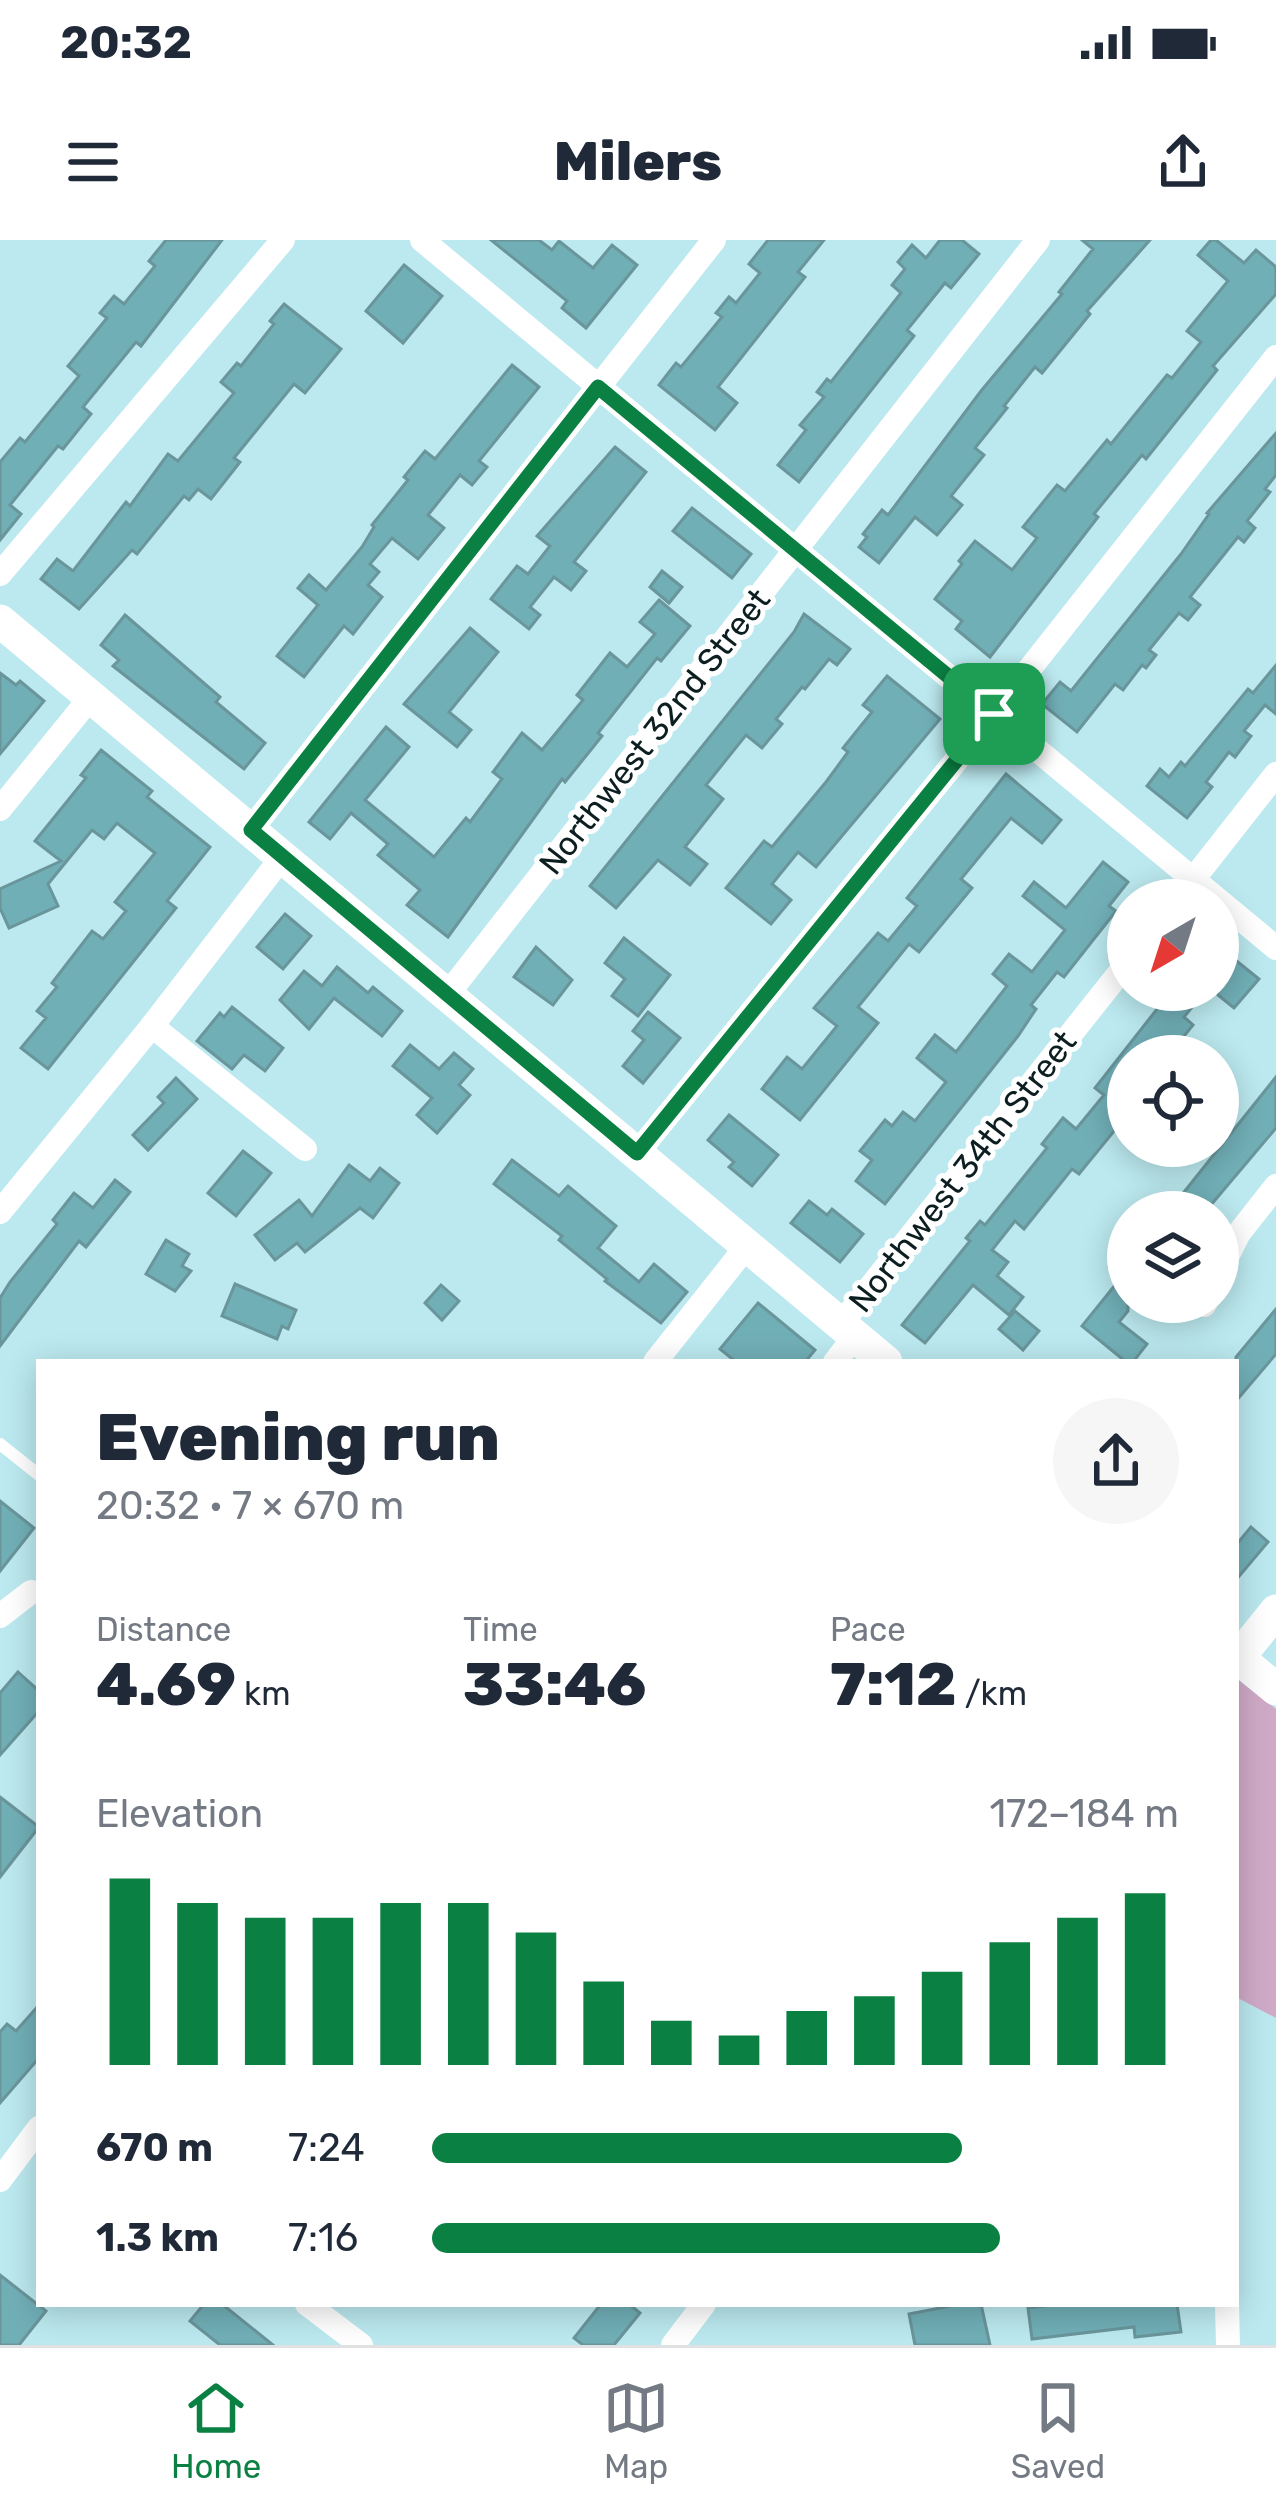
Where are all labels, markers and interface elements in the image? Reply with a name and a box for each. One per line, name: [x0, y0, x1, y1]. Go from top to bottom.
text: 20:32: [60, 16, 192, 69]
icon: menu: [60, 129, 126, 195]
icon: share: [1150, 129, 1216, 195]
text: Milers: [554, 130, 722, 194]
street label: Northwest 32nd Street: [531, 581, 778, 882]
pin: [943, 663, 1045, 765]
icon: arrive: [961, 681, 1027, 747]
north arrow: [1107, 879, 1239, 1011]
map controls: [1107, 879, 1239, 1323]
street label: Northwest 34th Street: [840, 1023, 1084, 1320]
button: locate: [1107, 1035, 1239, 1167]
button: layers: [1107, 1191, 1239, 1323]
text: Evening run: [96, 1398, 500, 1477]
button: share: [1053, 1398, 1179, 1524]
text: 20:32 · 7 × 670 m: [96, 1483, 404, 1529]
text: Distance: [96, 1610, 231, 1649]
text: Time: [463, 1610, 538, 1649]
text: Pace: [830, 1610, 906, 1649]
text: 4.69: [96, 1649, 236, 1720]
text: 33:46: [463, 1649, 646, 1720]
text: 7:12: [830, 1649, 957, 1720]
text: km: [236, 1674, 290, 1713]
text: /km: [957, 1674, 1027, 1713]
text: Elevation: [96, 1791, 263, 1837]
text: 172–184 m: [989, 1791, 1179, 1837]
text: 670 m: [96, 2125, 213, 2171]
text: 7:24: [288, 2125, 365, 2171]
text: 1.3 km: [96, 2215, 219, 2261]
text: 7:16: [288, 2215, 358, 2261]
tab: Home: [171, 2375, 261, 2486]
tab: Map: [603, 2375, 669, 2486]
tab: Saved: [1011, 2375, 1105, 2486]

